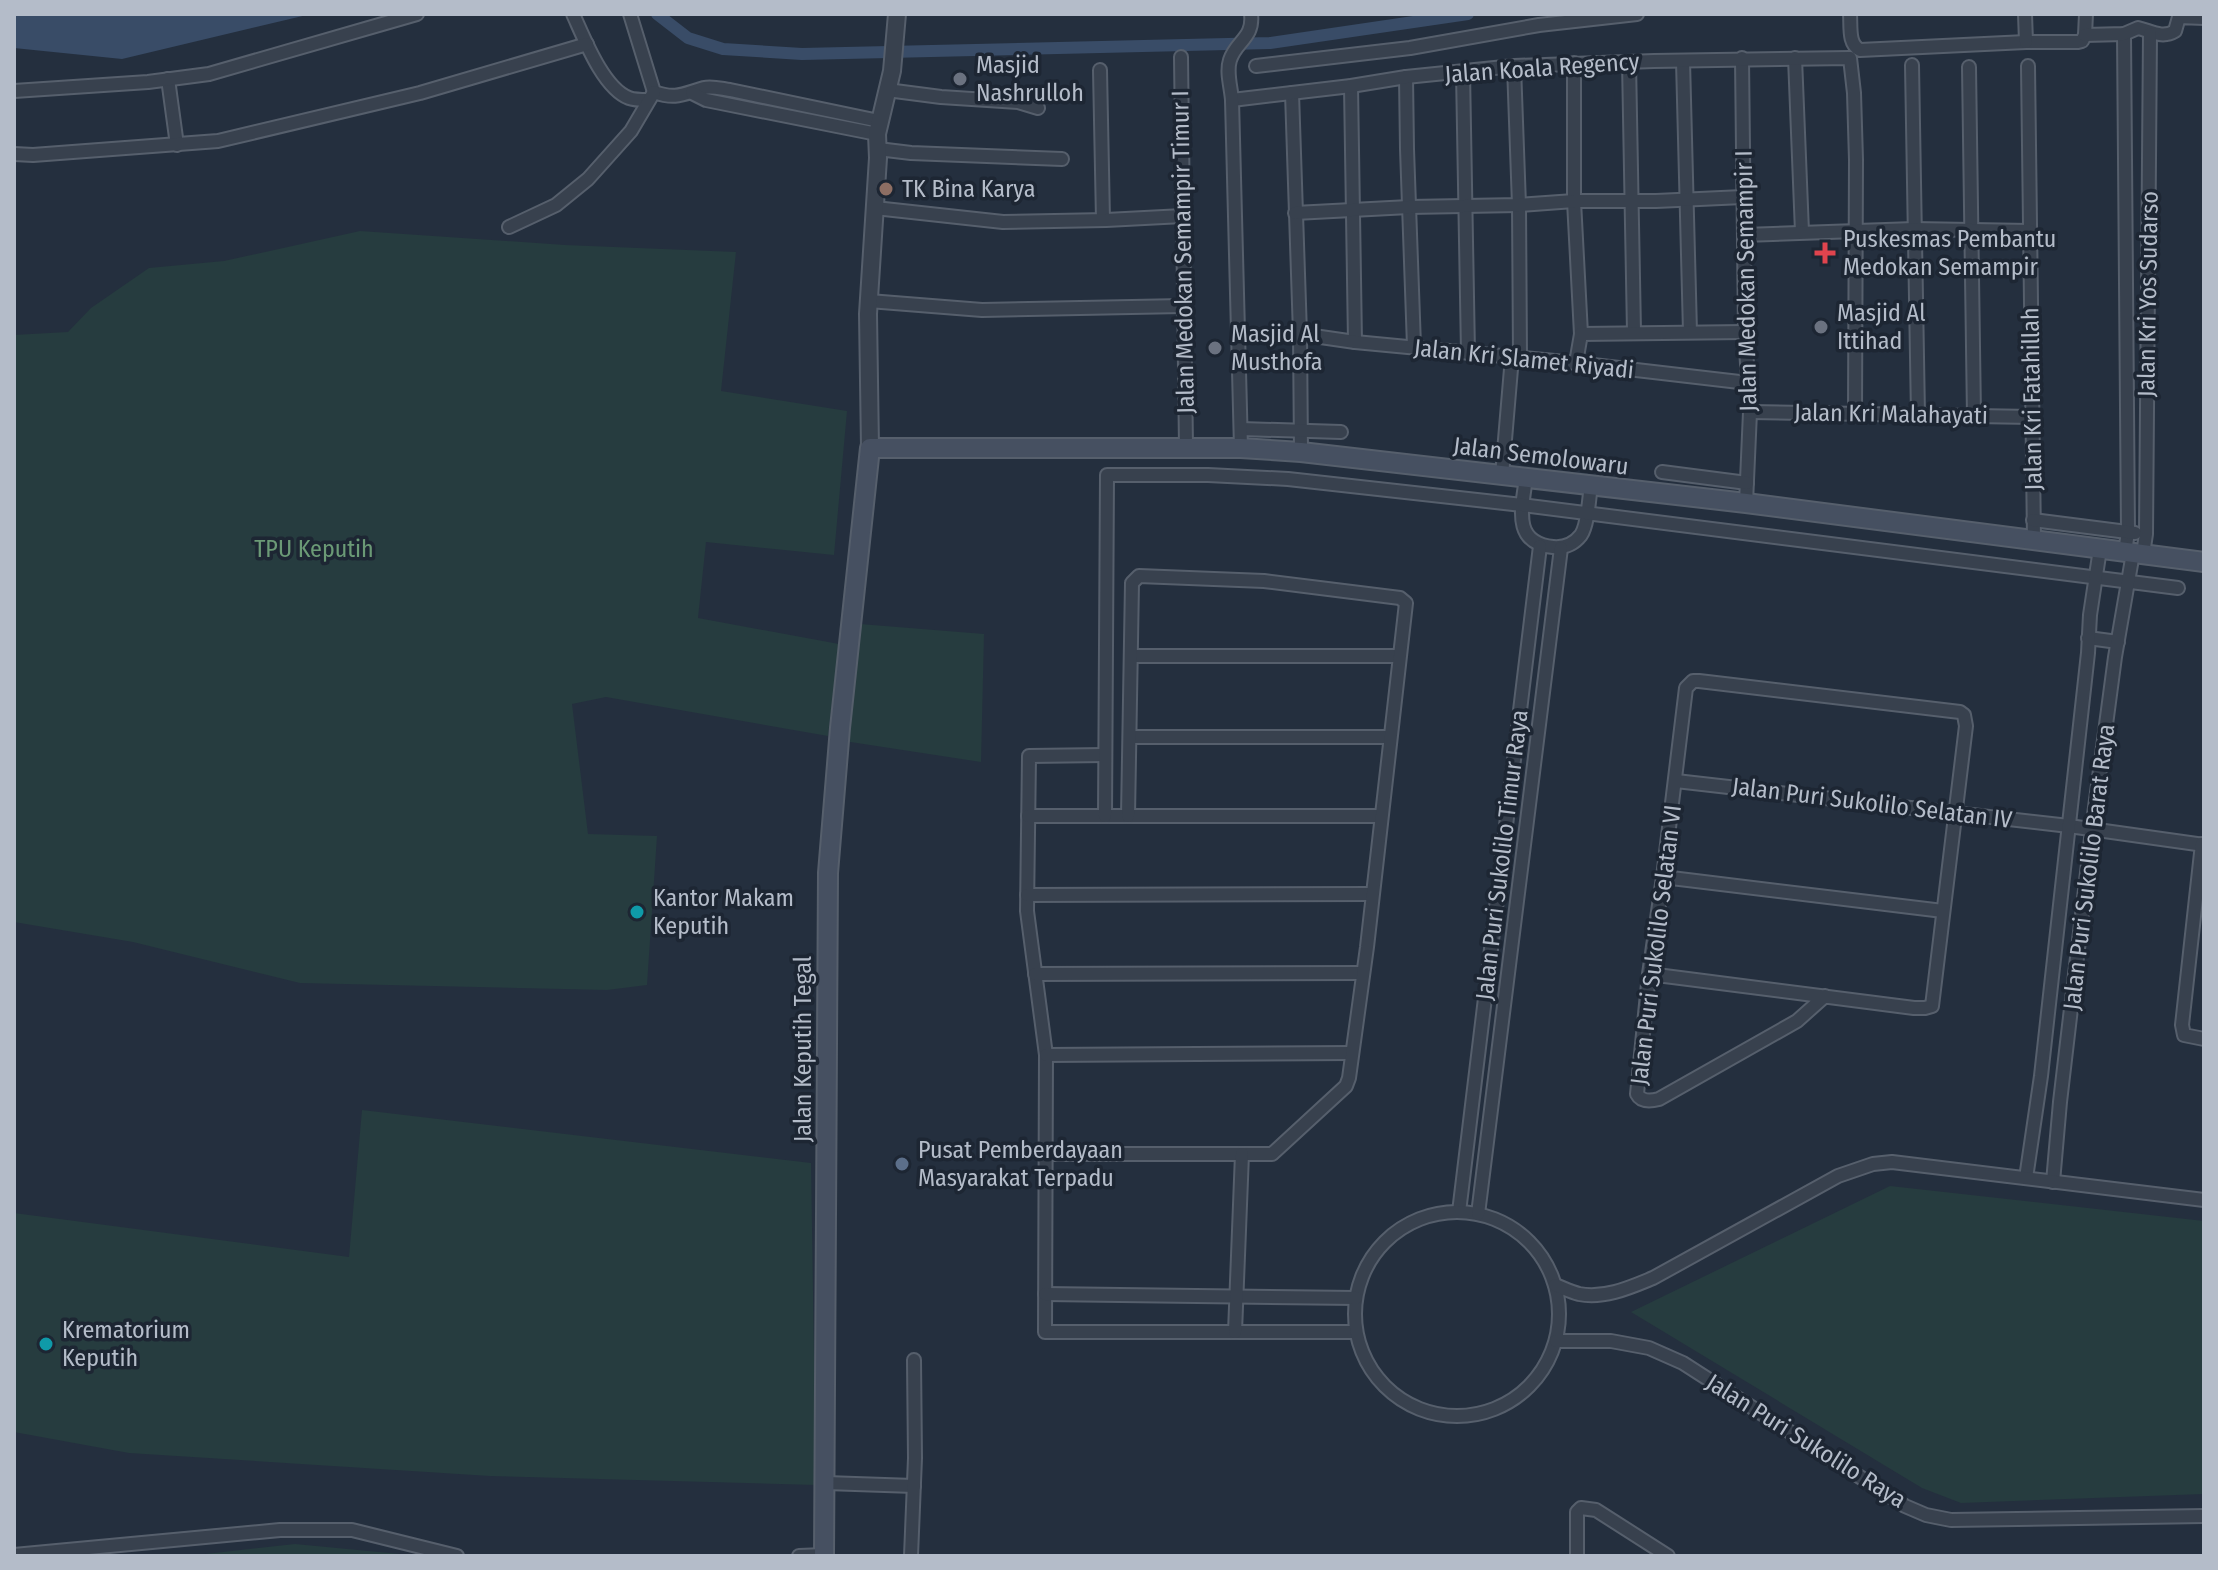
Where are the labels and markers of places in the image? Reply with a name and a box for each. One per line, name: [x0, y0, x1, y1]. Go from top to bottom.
place label: Masjid Nashrulloh: [976, 51, 1084, 107]
marker: Masjid Nashrulloh: [951, 70, 969, 88]
place label: TK Bina Karya: [902, 175, 1035, 203]
marker: TK Bina Karya: [877, 180, 895, 198]
place label: Puskesmas Pembantu Medokan Semampir: [1843, 225, 2056, 281]
marker: Puskesmas Pembantu Medokan Semampir: [1814, 242, 1836, 264]
place label: Masjid Al Ittihad: [1837, 299, 1925, 355]
marker: Masjid Al Ittihad: [1812, 318, 1830, 336]
place label: Masjid Al Musthofa: [1231, 320, 1323, 376]
marker: Masjid Al Musthofa: [1206, 339, 1224, 357]
place label: Kantor Makam Keputih: [653, 884, 794, 940]
marker: Kantor Makam Keputih: [628, 903, 646, 921]
place label: Pusat Pemberdayaan Masyarakat Terpadu: [918, 1136, 1123, 1192]
marker: Pusat Pemberdayaan Masyarakat Terpadu: [893, 1155, 911, 1173]
place label: Krematorium Keputih: [62, 1316, 190, 1372]
marker: Krematorium Keputih: [37, 1335, 55, 1353]

